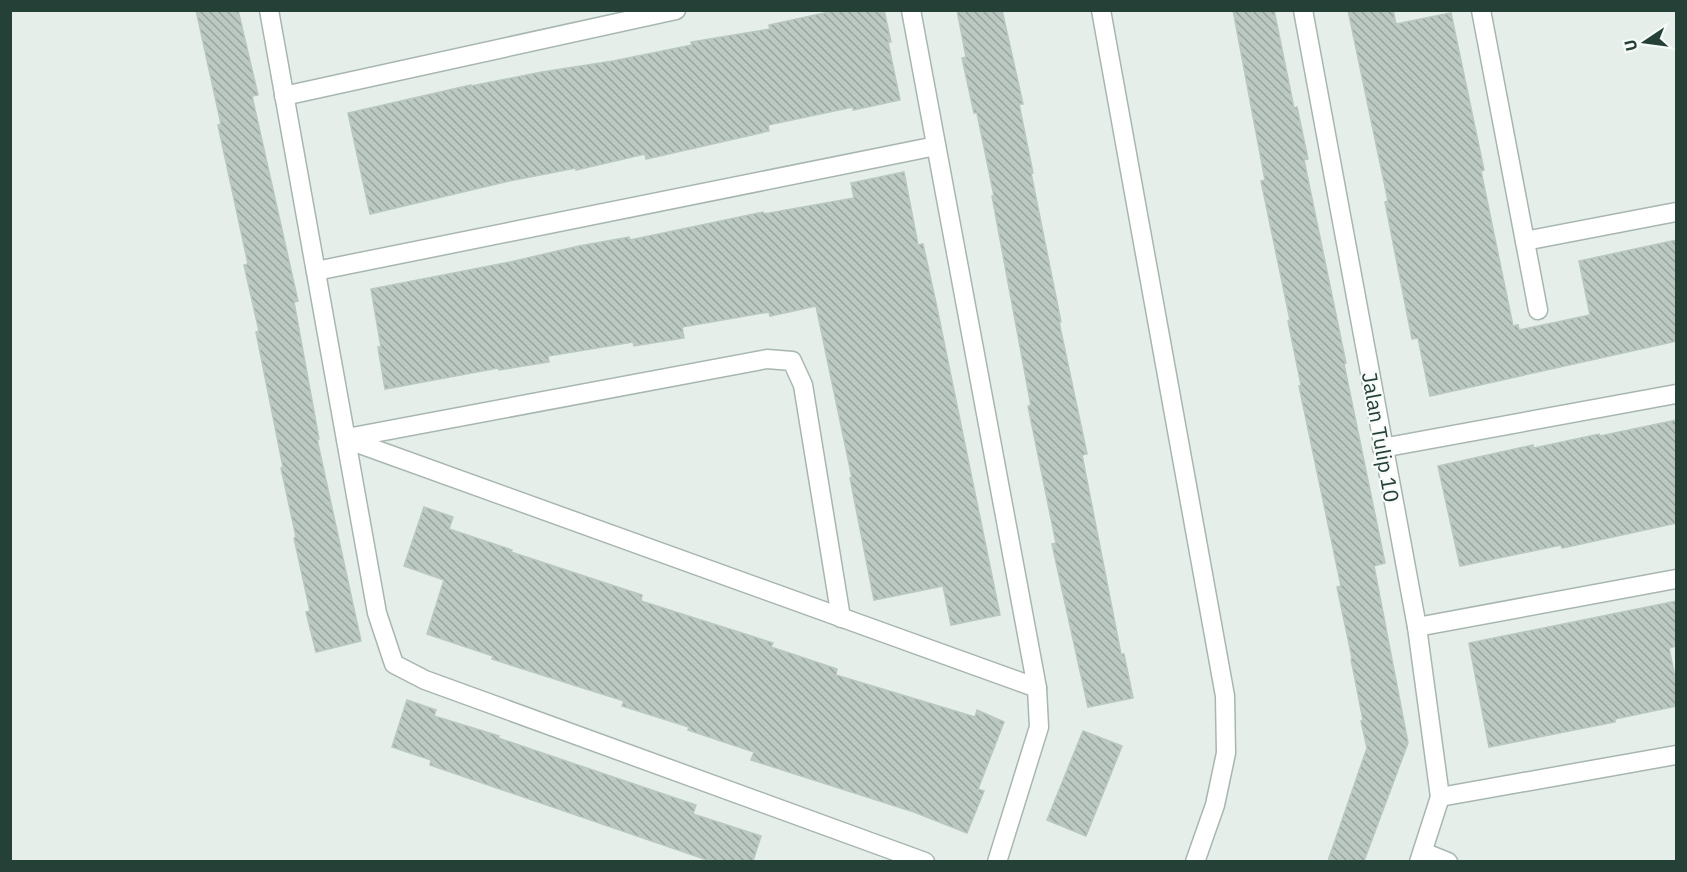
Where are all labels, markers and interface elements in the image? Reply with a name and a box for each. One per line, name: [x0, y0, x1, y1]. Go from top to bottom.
north arrow: [1615, 12, 1675, 72]
text: U: [1619, 38, 1641, 53]
street label: Jalan Tulip 10: [1356, 370, 1406, 504]

